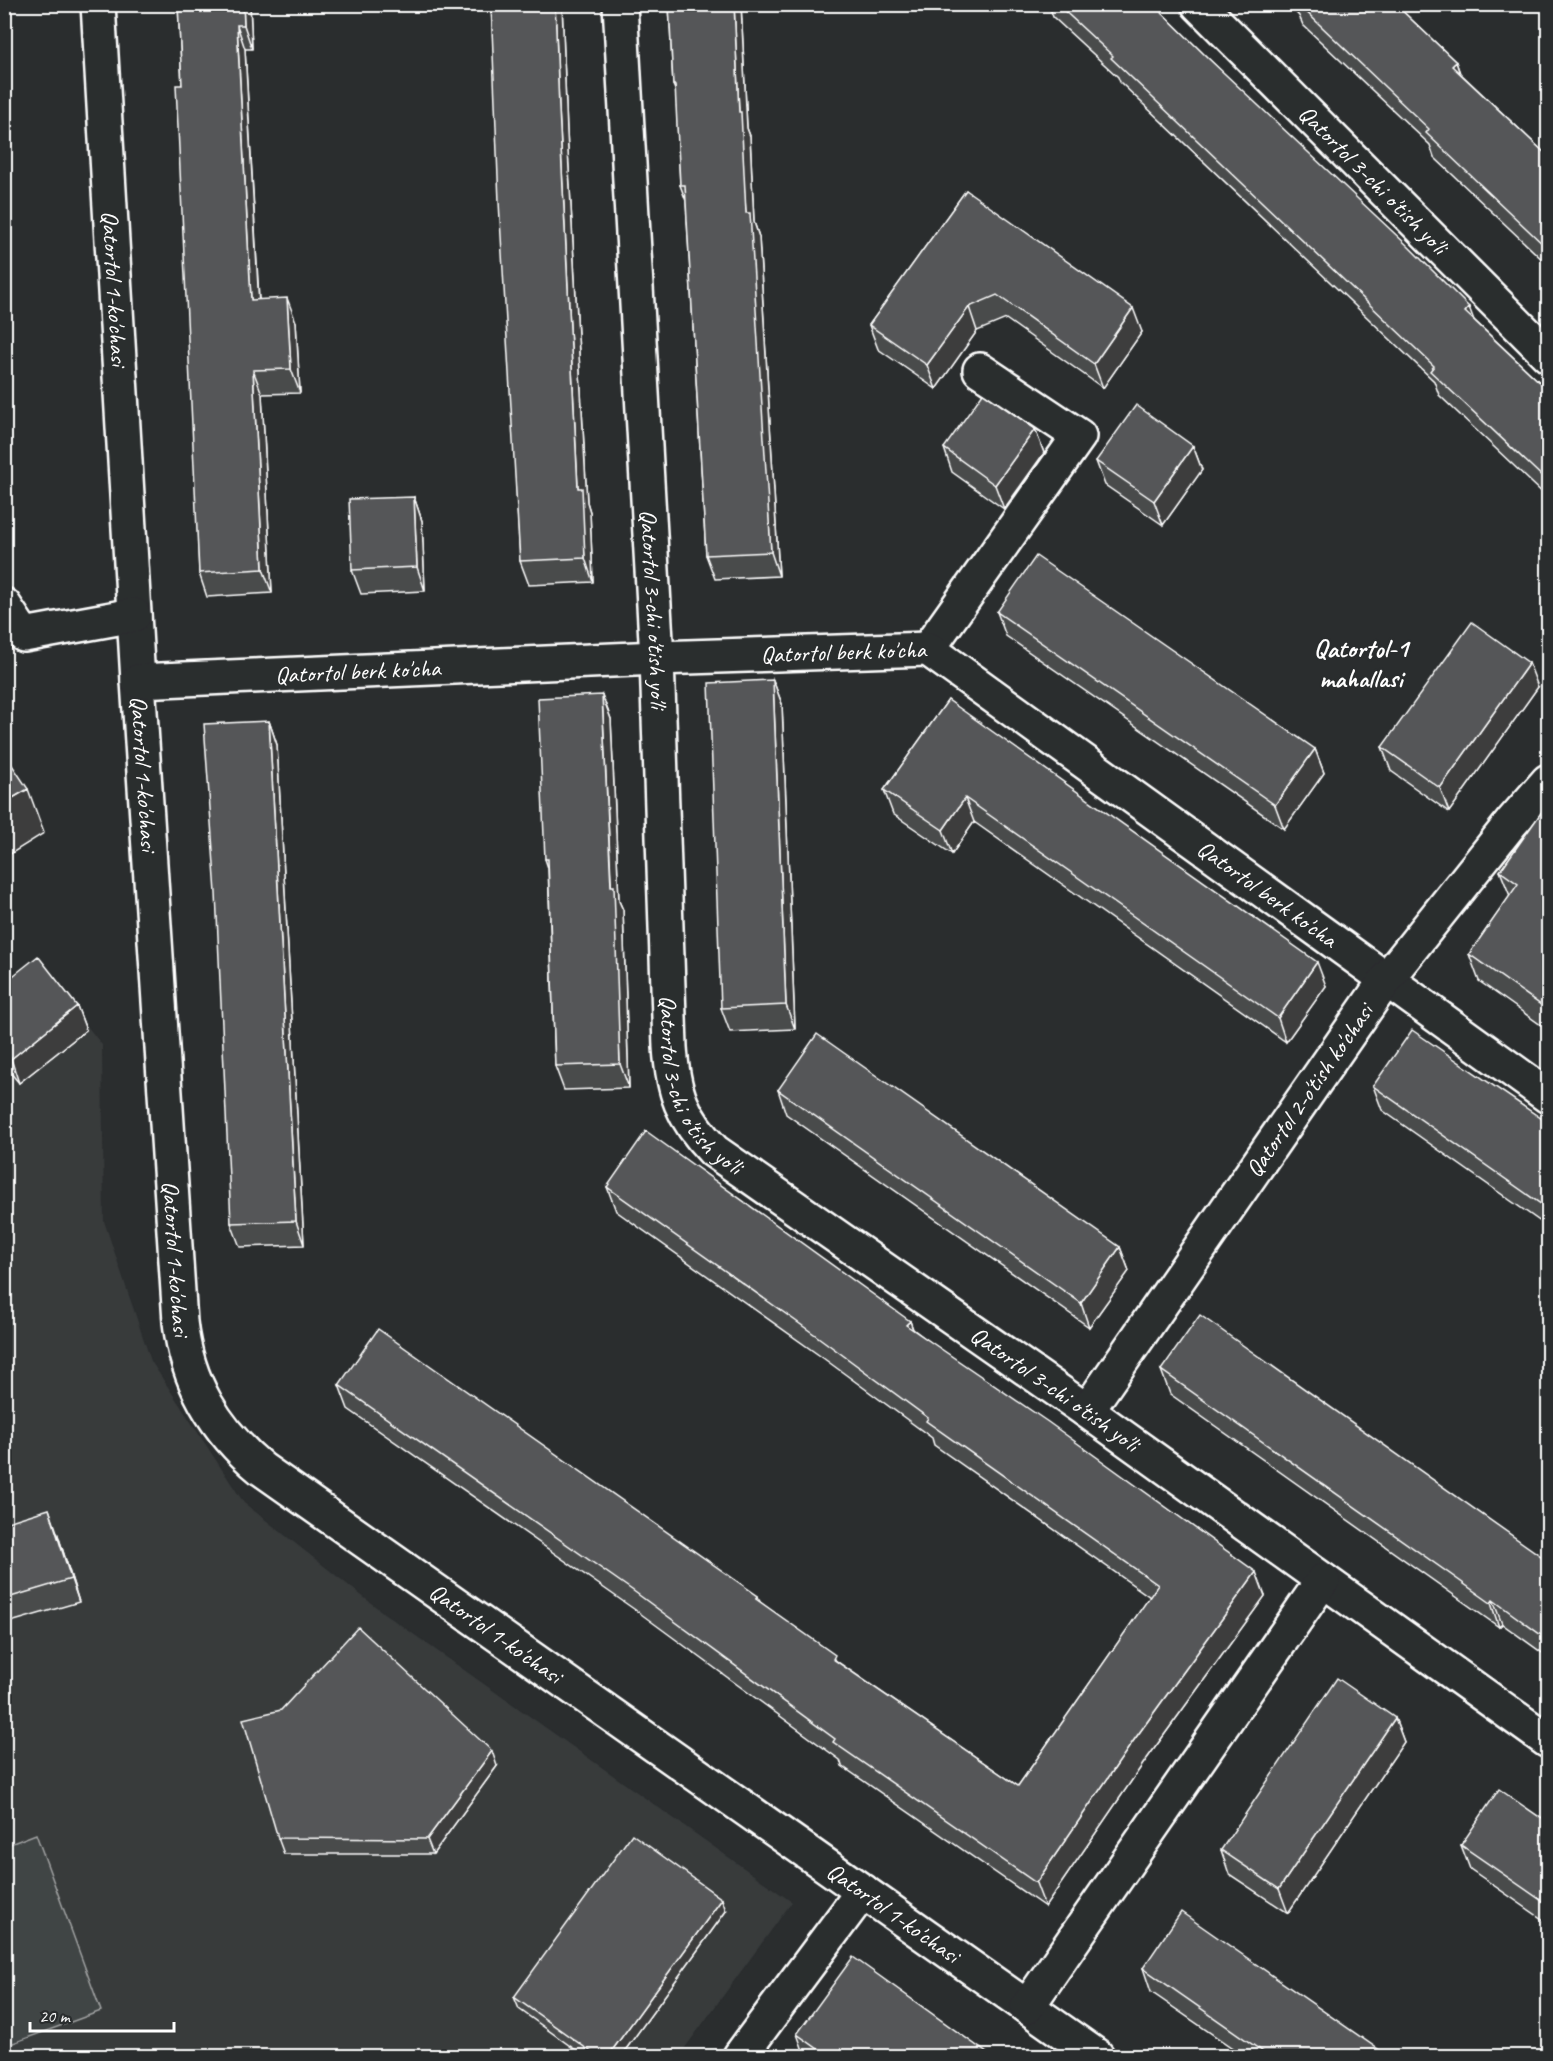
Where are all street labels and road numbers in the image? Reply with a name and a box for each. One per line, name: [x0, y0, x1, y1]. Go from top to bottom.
street label: Qatortol 3-chi o'tish yo'li: [1292, 99, 1456, 262]
street label: Qatortol 1-ko'chasi: [95, 210, 135, 370]
street label: Qatortol 3-chi o'tish yo'li: [634, 509, 674, 712]
street label: Qatortol berk ko'cha: [760, 634, 928, 670]
street label: Qatortol berk ko'cha: [274, 653, 443, 690]
street label: Qatortol 1-ko'chasi: [124, 695, 164, 855]
street label: Qatortol berk ko'cha: [1191, 833, 1344, 955]
street label: Qatortol 3-chi o'tish yo'li: [653, 995, 750, 1183]
street label: Qatortol 2-o'tish ko'chasi: [1239, 996, 1381, 1183]
street label: Qatortol 1-ko'chasi: [156, 1180, 197, 1341]
street label: Qatortol 3-chi o'tish yo'li: [965, 1320, 1147, 1460]
street label: Qatortol 1-ko'chasi: [423, 1576, 570, 1692]
street label: Qatortol 1-ko'chasi: [821, 1856, 968, 1971]

